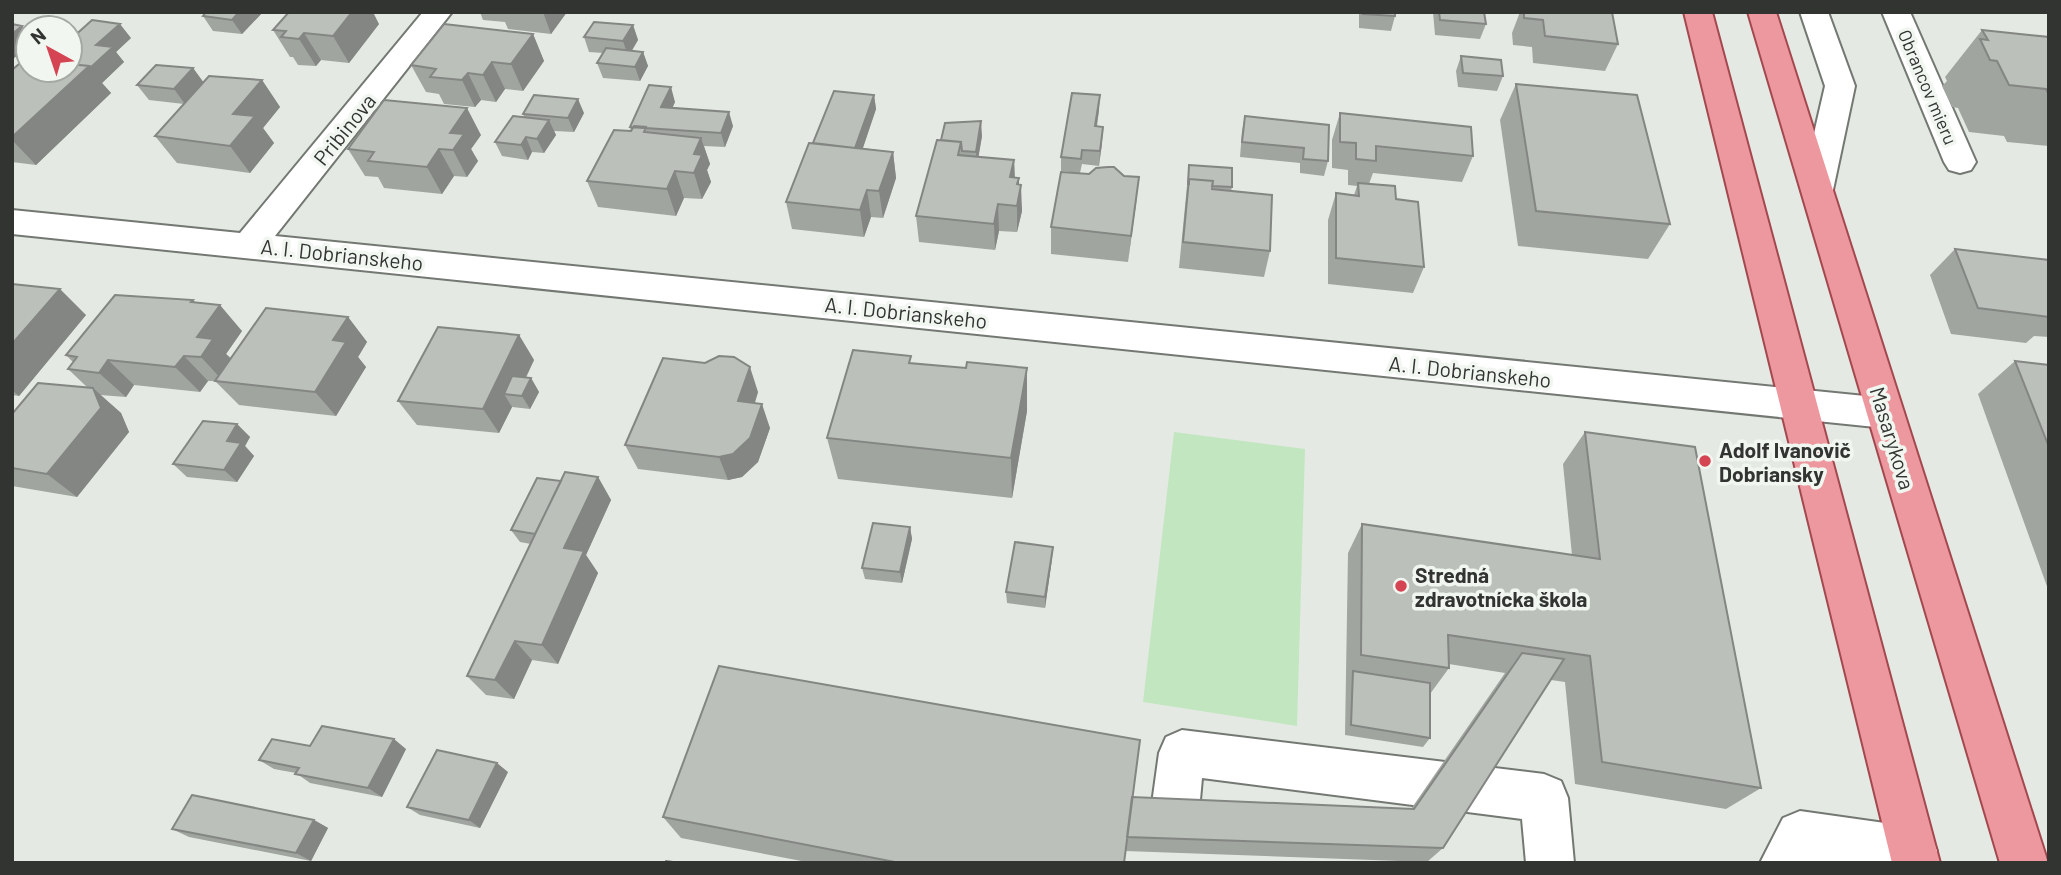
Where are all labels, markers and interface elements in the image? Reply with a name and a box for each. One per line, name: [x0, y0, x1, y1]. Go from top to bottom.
north arrow: [14, 14, 84, 84]
text: N: [26, 23, 50, 48]
street label: Obrancov mieru: [1894, 26, 1962, 148]
street label: Pribinova: [308, 88, 380, 170]
street label: A. I. Dobrianskeho: [260, 233, 424, 275]
street label: A. I. Dobrianskeho: [824, 291, 988, 333]
street label: A. I. Dobrianskeho: [1388, 350, 1552, 392]
street label: Masarykova: [1866, 384, 1920, 492]
place label: Adolf Ivanovič Dobriansky: [1719, 437, 1851, 486]
marker: Adolf Ivanovič Dobriansky: [1697, 453, 1713, 469]
place label: Stredná zdravotnícka škola: [1415, 562, 1587, 611]
marker: Stredná zdravotnícka škola: [1393, 578, 1409, 594]

